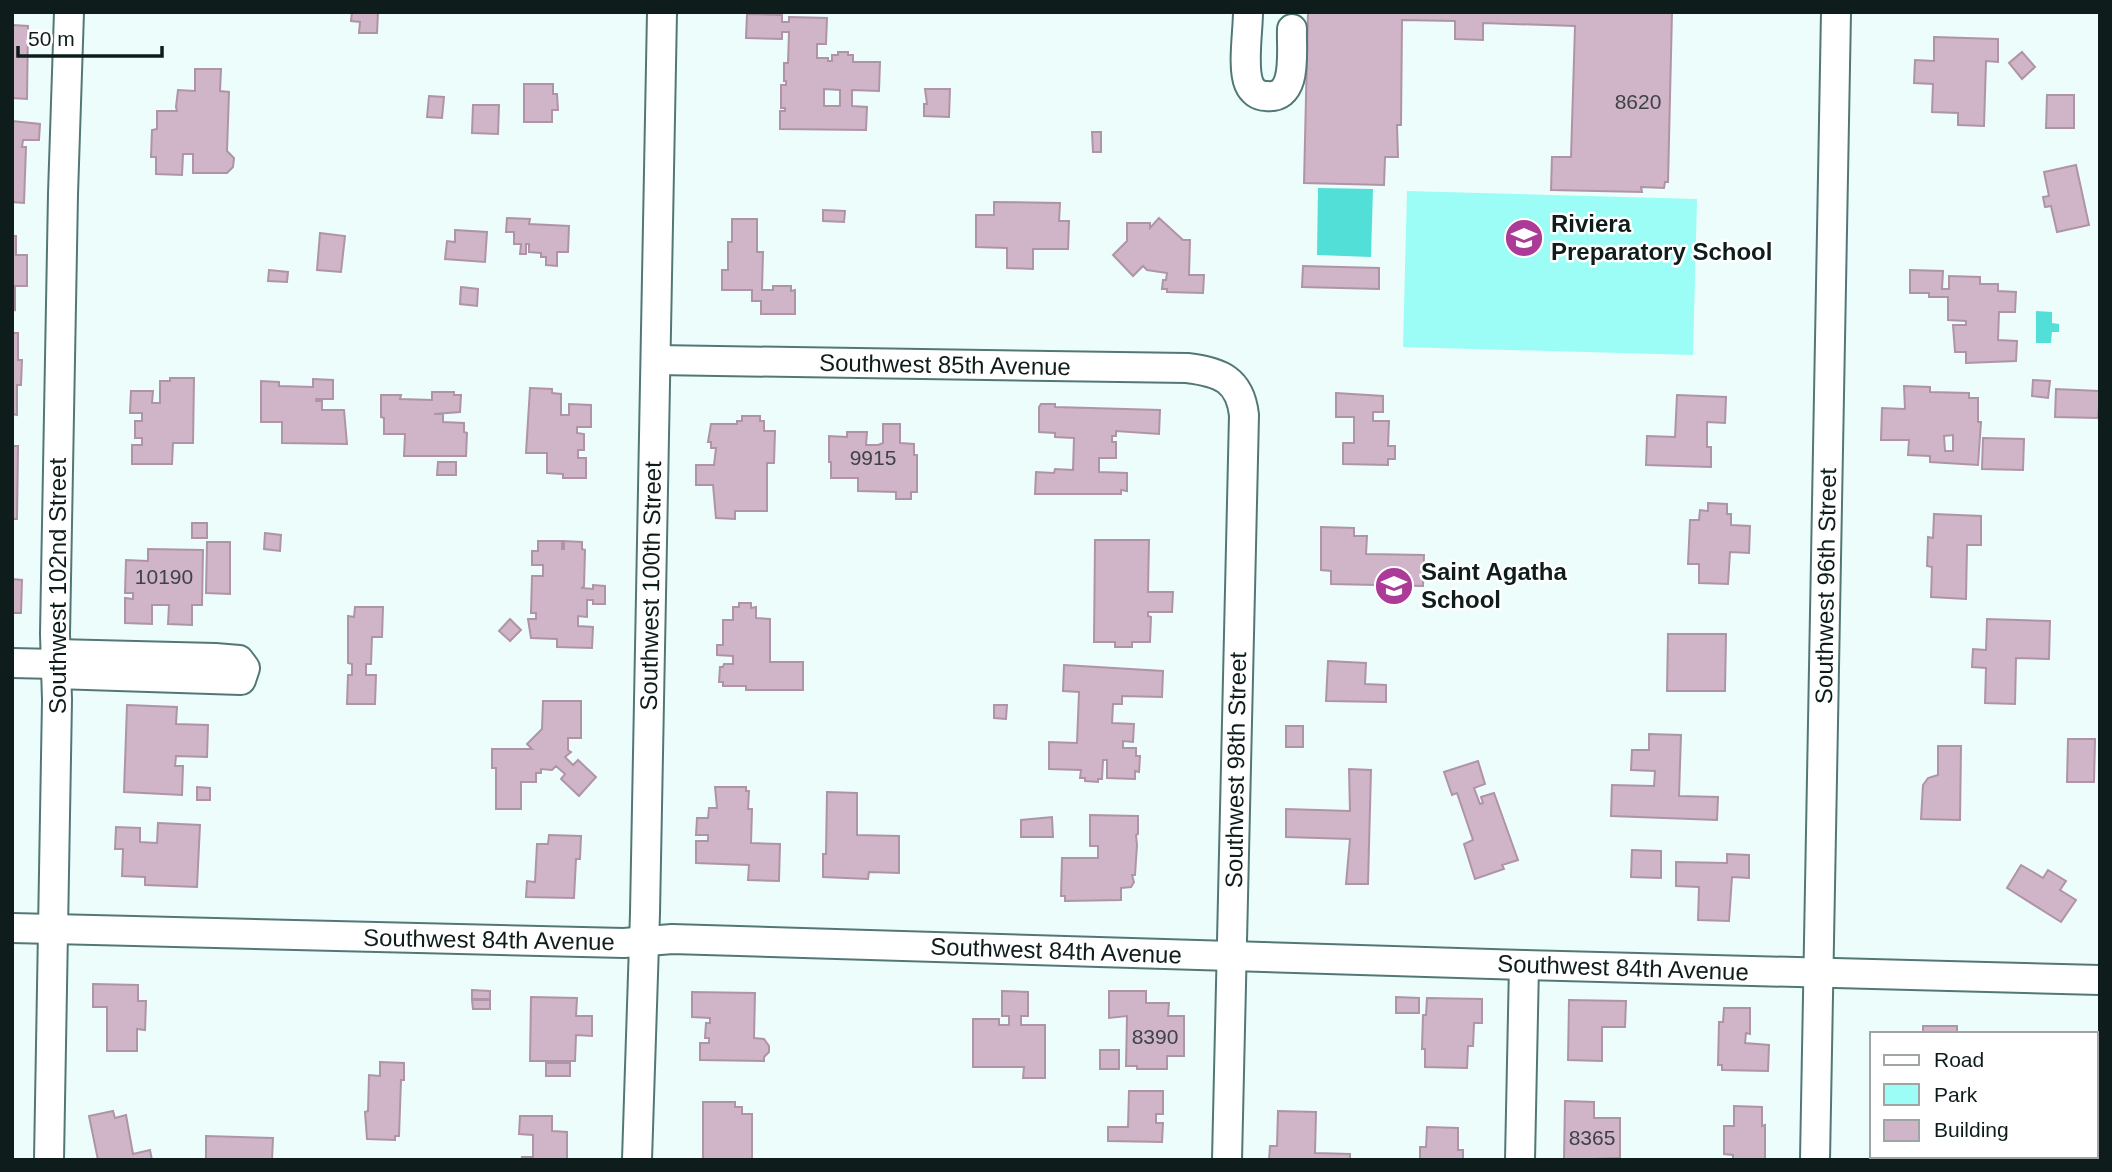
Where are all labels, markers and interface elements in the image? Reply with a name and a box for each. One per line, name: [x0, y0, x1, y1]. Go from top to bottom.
scale bar: [18, 14, 161, 58]
text: 50 m: [28, 27, 75, 50]
house number: 8620: [1615, 90, 1661, 113]
place label: Riviera Preparatory School: [1551, 210, 1772, 265]
school or university icon: Riviera Preparatory School: [1503, 217, 1545, 259]
street label: Southwest 85th Avenue: [819, 349, 1071, 380]
house number: 9915: [850, 446, 896, 469]
street label: Southwest 102nd Street: [44, 458, 71, 714]
street label: Southwest 100th Street: [635, 461, 666, 711]
street label: Southwest 96th Street: [1810, 467, 1841, 704]
place label: Saint Agatha School: [1421, 558, 1567, 613]
house number: 10190: [135, 565, 193, 588]
school or university icon: Saint Agatha School: [1373, 565, 1415, 607]
street label: Southwest 98th Street: [1220, 651, 1251, 888]
street label: Southwest 84th Avenue: [363, 924, 615, 955]
street label: Southwest 84th Avenue: [930, 933, 1182, 968]
street label: Southwest 84th Avenue: [1497, 950, 1749, 985]
house number: 8390: [1132, 1025, 1178, 1048]
legend: [1870, 1032, 2098, 1158]
text: Road: [1934, 1048, 1984, 1071]
text: Park: [1934, 1083, 1978, 1106]
text: Building: [1934, 1118, 2009, 1141]
house number: 8365: [1569, 1126, 1615, 1149]

